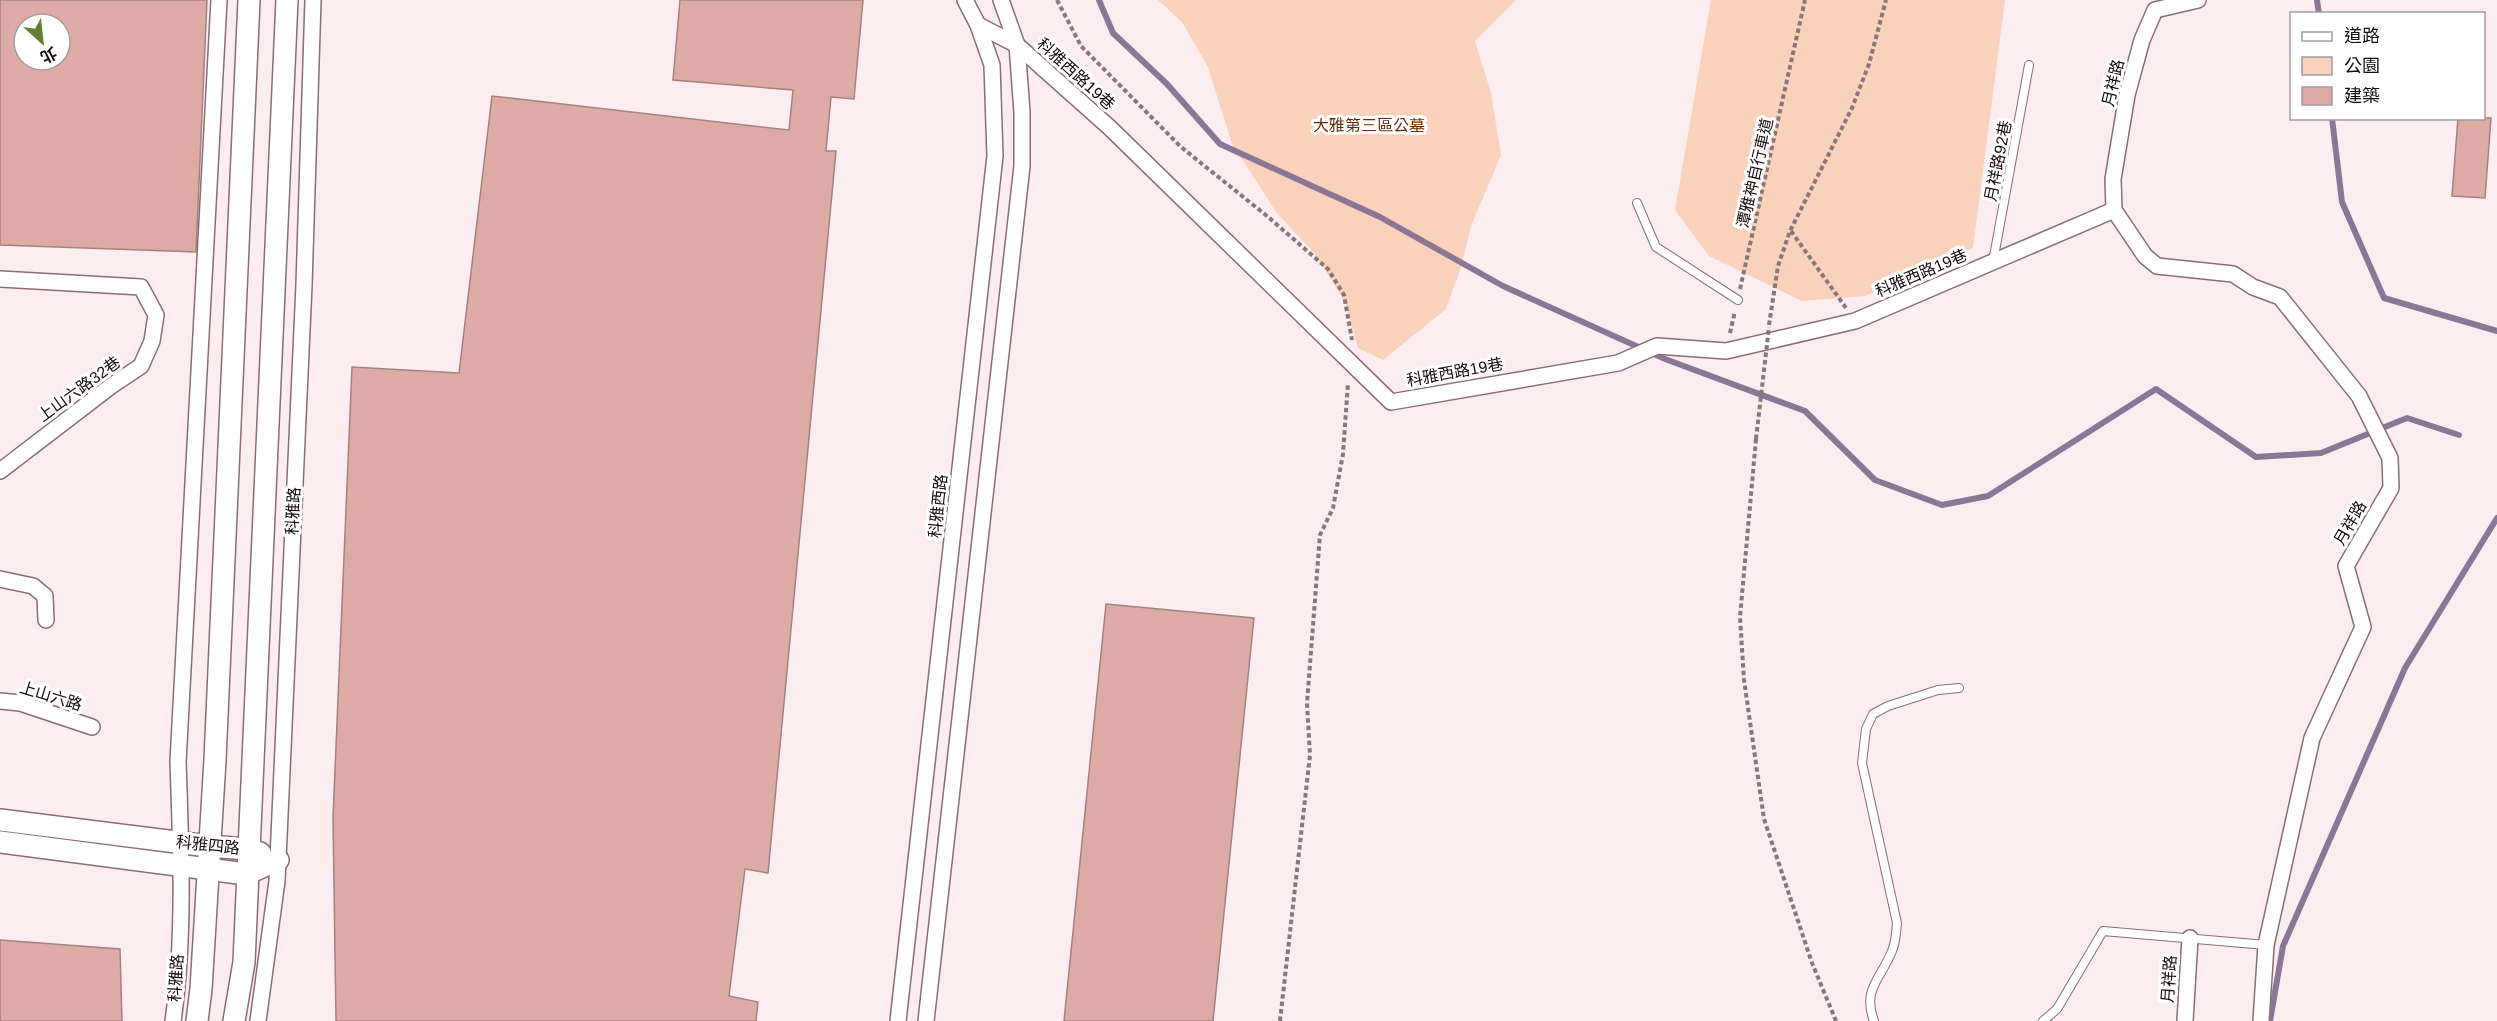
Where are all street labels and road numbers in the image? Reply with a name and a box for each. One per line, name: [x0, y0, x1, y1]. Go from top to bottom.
street label: 科雅西路19巷: [1034, 35, 1118, 113]
street label: 月祥路: [2099, 58, 2127, 108]
street label: 潭雅神自行車道: [1734, 117, 1776, 229]
street label: 月祥路92巷: [1982, 119, 2014, 203]
street label: 科雅西路19巷: [1873, 246, 1969, 300]
street label: 上山六路32巷: [34, 353, 124, 425]
street label: 科雅西路19巷: [1405, 355, 1505, 389]
street label: 科雅西路: [926, 473, 950, 539]
street label: 科雅路: [283, 487, 303, 535]
street label: 月祥路: [2331, 498, 2369, 548]
street label: 上山六路: [18, 679, 84, 713]
street label: 科雅四路: [175, 833, 241, 857]
street label: 科雅路: [166, 953, 186, 1003]
street label: 月祥路: [2159, 954, 2179, 1004]

